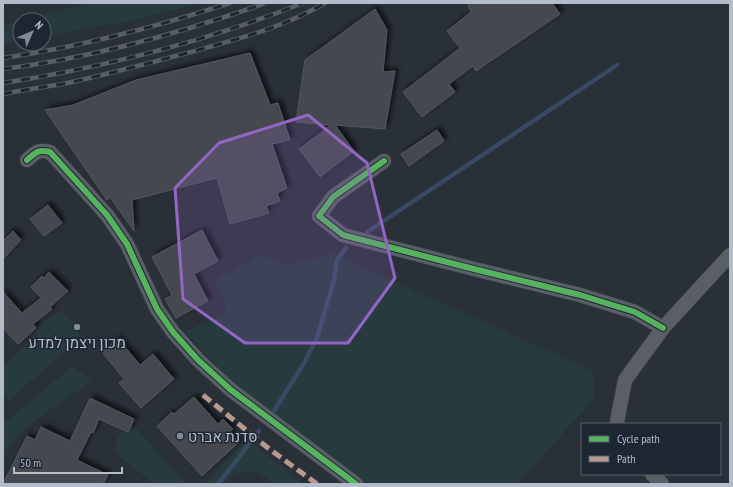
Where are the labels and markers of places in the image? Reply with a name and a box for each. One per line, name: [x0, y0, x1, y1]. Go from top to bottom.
marker: מכון ויצמן למדע: [72, 322, 82, 332]
place label: מכון ויצמן למדע: [28, 333, 126, 352]
place label: סדנת אברט: [188, 427, 258, 446]
marker: סדנת אברט: [175, 431, 185, 441]

